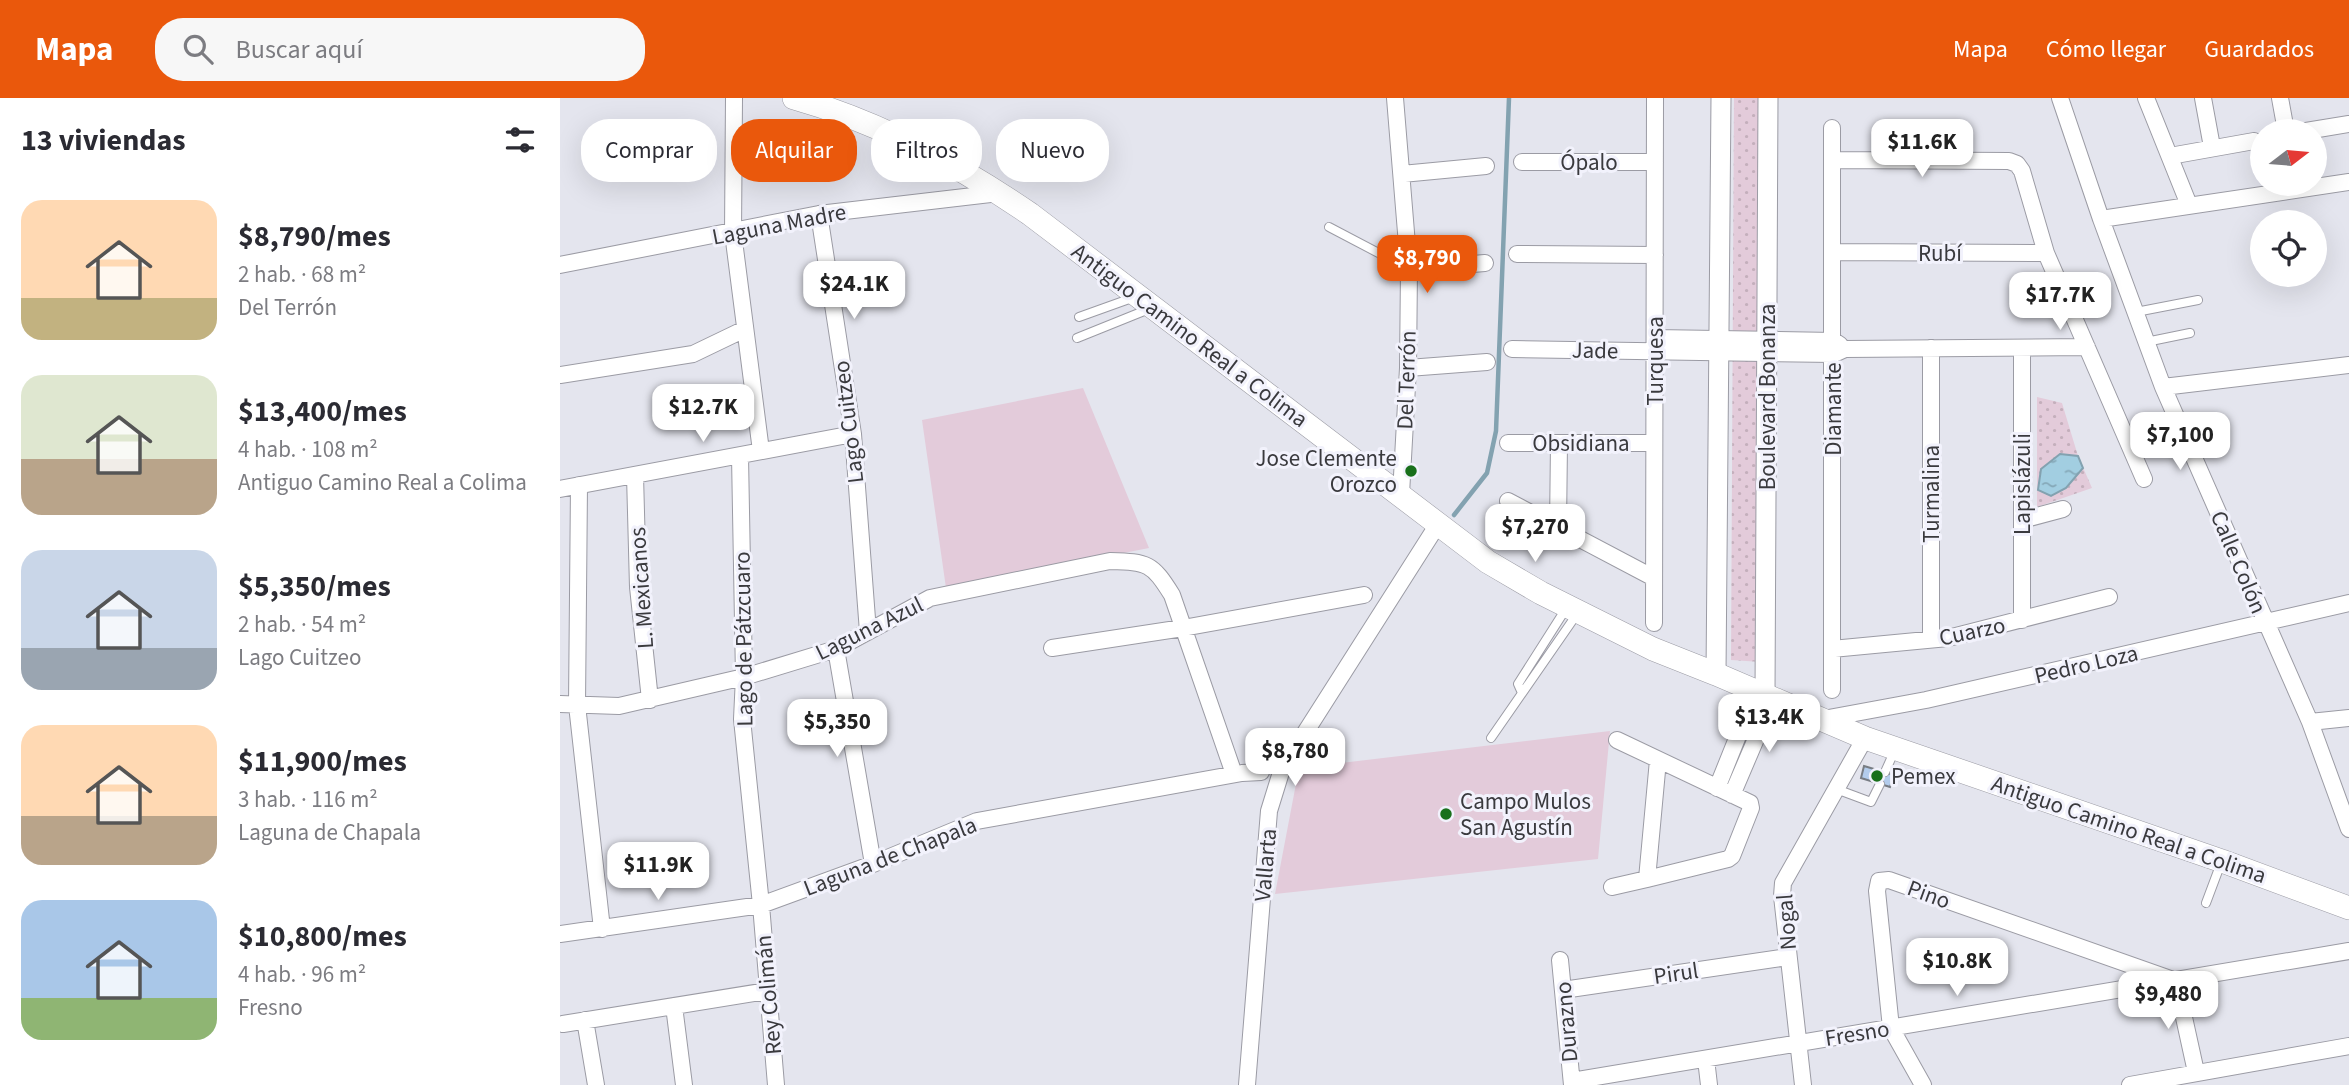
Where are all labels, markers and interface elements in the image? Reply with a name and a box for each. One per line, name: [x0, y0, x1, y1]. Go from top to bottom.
search box: [155, 18, 645, 81]
text: Mapa: [35, 26, 113, 73]
icon: search: [179, 30, 217, 68]
text: Buscar aquí: [235, 31, 363, 68]
text: Mapa: [1953, 32, 2008, 67]
text: Cómo llegar: [2046, 32, 2166, 67]
text: Guardados: [2204, 32, 2314, 67]
text: 13 viviendas: [21, 119, 186, 162]
chip: Comprar: [581, 119, 717, 182]
chip: Alquilar: [731, 119, 857, 182]
chip: Filtros: [871, 119, 982, 182]
chip: Nuevo: [996, 119, 1109, 182]
north arrow: [2250, 119, 2328, 196]
map controls: [2250, 119, 2327, 287]
pin: $11.6K: [1865, 120, 1979, 179]
icon: filters: [501, 121, 539, 159]
text: $11.6K: [1887, 125, 1957, 158]
street label: Ópalo: [1560, 146, 1618, 179]
street label: Laguna Madre: [709, 195, 849, 254]
button: locate: [2250, 210, 2327, 287]
text: $8,790/mes: [238, 215, 391, 258]
icon: home: [77, 228, 161, 312]
street label: Antiguo Camino Real a Colima: [1064, 235, 1315, 435]
pin: $8,790: [1370, 236, 1484, 295]
street label: Rubí: [1918, 237, 1963, 270]
text: $8,790: [1393, 241, 1461, 274]
text: 2 hab. · 68 m²: [238, 258, 366, 291]
pin: $24.1K: [797, 262, 911, 321]
text: $24.1K: [819, 267, 889, 300]
pin: $17.7K: [2003, 272, 2117, 332]
text: $17.7K: [2025, 278, 2095, 311]
text: Del Terrón: [238, 291, 337, 324]
street label: Boulevard Bonanza: [1751, 304, 1784, 490]
street label: Turquesa: [1639, 316, 1672, 406]
street label: Del Terrón: [1388, 330, 1425, 430]
street label: Jade: [1571, 334, 1619, 367]
street label: Lago Cuitzeo: [825, 359, 872, 485]
street label: Diamante: [1817, 362, 1850, 456]
pin: $12.7K: [646, 384, 760, 444]
text: $13,400/mes: [238, 390, 407, 433]
text: $12.7K: [668, 390, 738, 423]
icon: home: [77, 403, 161, 487]
pin: $7,100: [2123, 412, 2237, 472]
text: $7,100: [2146, 418, 2214, 451]
street label: Obsidiana: [1532, 427, 1630, 460]
text: 4 hab. · 108 m²: [238, 433, 378, 466]
street label: Lapislázuli: [2006, 433, 2039, 535]
place label: Jose Clemente Orozco: [1256, 442, 1397, 501]
street label: Turmalina: [1915, 445, 1948, 543]
marker: Jose Clemente Orozco: [1403, 463, 1419, 479]
text: Antiguo Camino Real a Colima: [238, 466, 527, 499]
pin: $7,270: [1478, 504, 1592, 564]
street label: Calle Colón: [2202, 506, 2275, 619]
text: $7,270: [1501, 510, 1569, 543]
street label: L. Mexicanos: [621, 526, 662, 650]
street label: Lago de Pátzcuaro: [725, 551, 762, 727]
text: $5,350/mes: [238, 565, 391, 608]
icon: home: [77, 578, 161, 662]
street label: Laguna Azul: [810, 588, 929, 669]
text: 2 hab. · 54 m²: [238, 608, 366, 641]
street label: Cuarzo: [1936, 608, 2008, 655]
street label: Pedro Loza: [2031, 637, 2141, 692]
text: Lago Cuitzeo: [238, 641, 361, 674]
pin: $13.4K: [1712, 694, 1826, 754]
pin: $5,350: [780, 700, 894, 759]
text: $13.4K: [1734, 700, 1804, 733]
text: $5,350: [803, 705, 871, 738]
pin: $8,780: [1238, 728, 1352, 788]
text: $8,780: [1261, 734, 1329, 767]
text: $11,900/mes: [238, 740, 407, 783]
icon: home: [77, 753, 161, 837]
place label: Pemex: [1891, 760, 1955, 793]
street label: Antiguo Camino Real a Colima: [1987, 767, 2271, 892]
marker: Pemex: [1869, 768, 1885, 784]
text: 3 hab. · 116 m²: [238, 783, 378, 816]
place label: Campo Mulos San Agustín: [1460, 785, 1591, 844]
marker: Campo Mulos San Agustín: [1438, 806, 1454, 822]
street label: Laguna de Chapala: [799, 808, 982, 905]
text: Laguna de Chapala: [238, 816, 421, 849]
street label: Vallarta: [1246, 827, 1285, 903]
pin: $11.9K: [601, 842, 715, 902]
text: $11.9K: [623, 848, 693, 881]
street label: Pino: [1903, 871, 1955, 917]
street label: Nogal: [1768, 893, 1805, 951]
text: $10,800/mes: [238, 915, 407, 958]
icon: home: [77, 928, 161, 1012]
street label: Rey Colimán: [747, 934, 790, 1056]
pin: $10.8K: [1900, 939, 2014, 998]
text: $10.8K: [1922, 944, 1992, 977]
street label: Pirul: [1651, 954, 1701, 993]
text: 4 hab. · 96 m²: [238, 958, 366, 991]
pin: $9,480: [2111, 972, 2225, 1031]
text: $9,480: [2134, 977, 2202, 1010]
street label: Durazno: [1547, 980, 1586, 1063]
text: Fresno: [238, 991, 303, 1024]
street label: Fresno: [1823, 1012, 1892, 1055]

